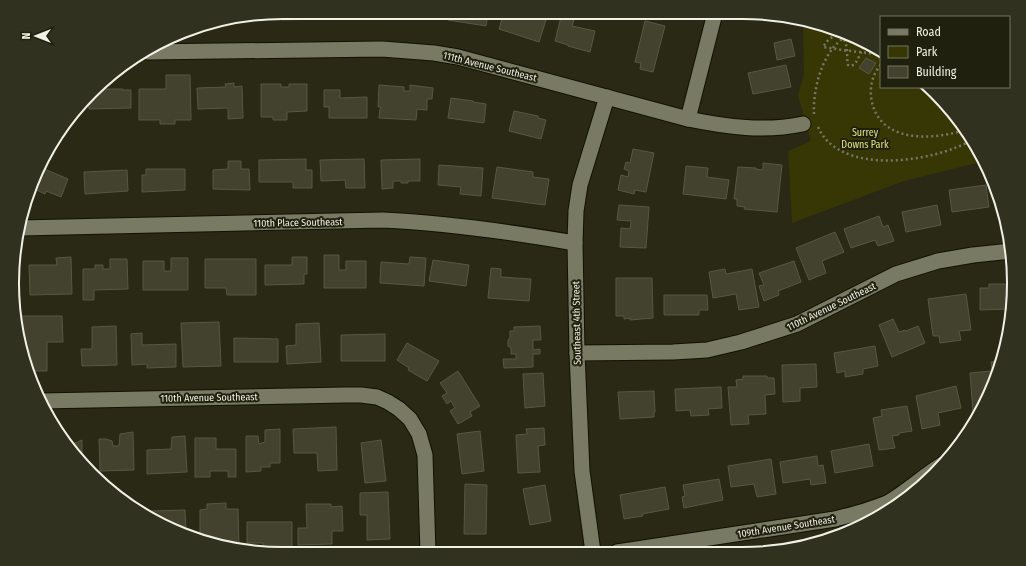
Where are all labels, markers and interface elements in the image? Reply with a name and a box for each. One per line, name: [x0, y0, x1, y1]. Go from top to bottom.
north arrow: [16, 16, 56, 56]
legend: [880, 16, 1010, 88]
text: Road: [916, 25, 941, 39]
text: N: [20, 33, 33, 39]
text: Park: [916, 45, 938, 59]
street label: 111th Avenue Southeast: [442, 50, 538, 85]
text: Building: [916, 65, 957, 79]
park label: Surrey Downs Park: [841, 127, 889, 151]
street label: 110th Place Southeast: [253, 216, 343, 230]
street label: Southeast 4th Street: [570, 280, 584, 365]
street label: 110th Avenue Southeast: [785, 280, 878, 334]
street label: 110th Avenue Southeast: [160, 391, 259, 405]
street label: 109th Avenue Southeast: [737, 513, 836, 541]

